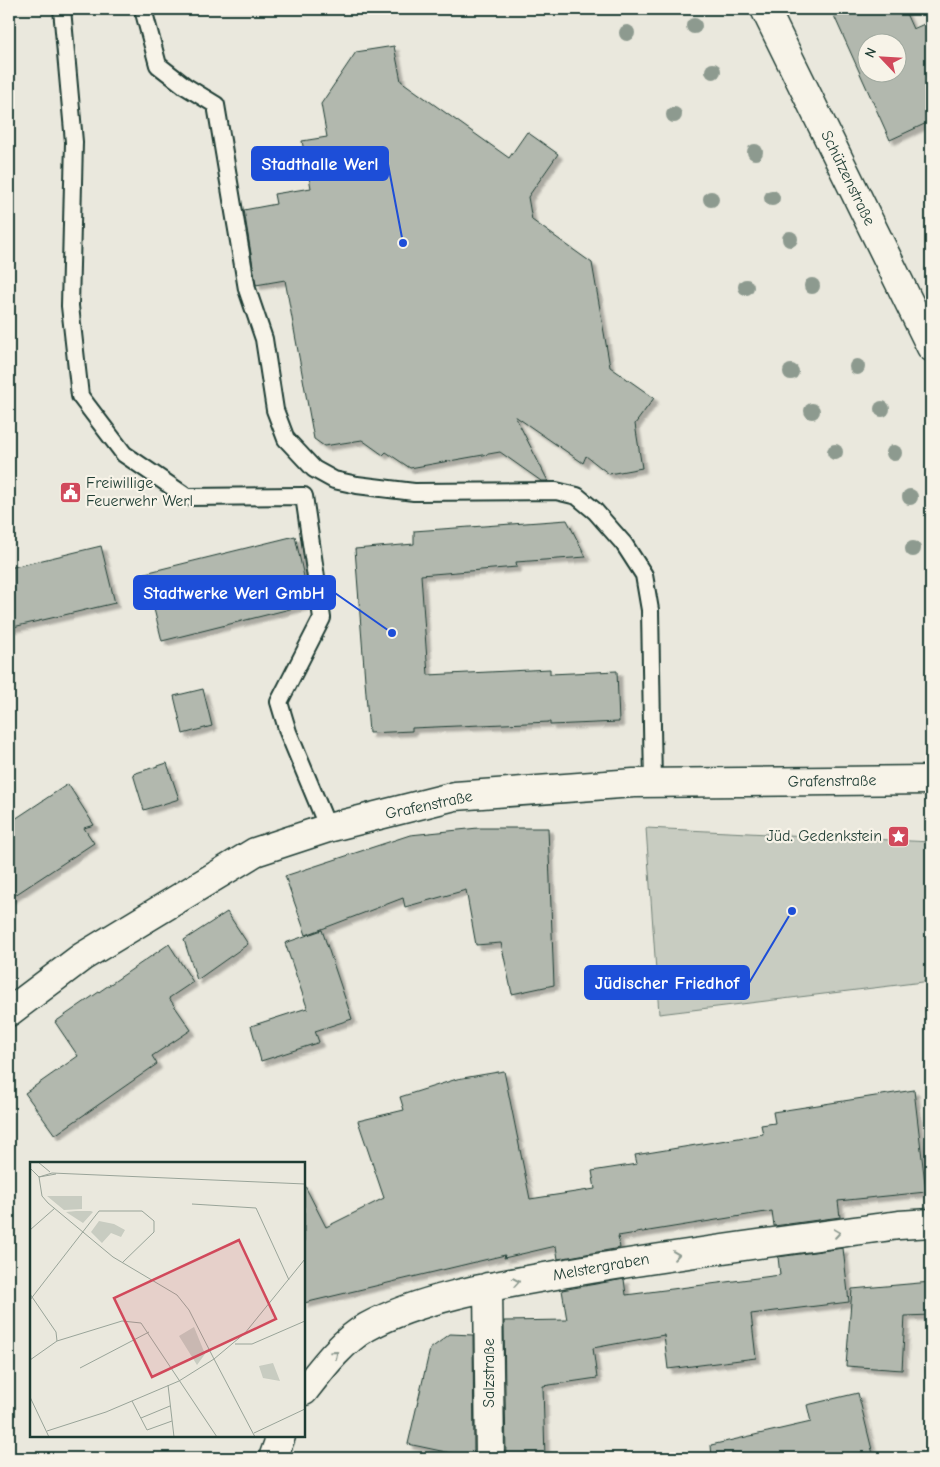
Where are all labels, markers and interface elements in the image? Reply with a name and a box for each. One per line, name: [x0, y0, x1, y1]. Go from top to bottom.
north arrow: [858, 32, 908, 82]
text: N: [861, 45, 880, 60]
street label: Schützenstraße: [817, 128, 879, 228]
callout: Stadthalle Werl: [252, 147, 388, 180]
text: Stadthalle Werl: [262, 154, 378, 175]
place label: Freiwillige Feuerwehr Werl: [86, 474, 193, 510]
public building icon: Freiwillige Feuerwehr Werl: [58, 480, 82, 504]
callout: Stadtwerke Werl GmbH: [134, 576, 335, 609]
text: Stadtwerke Werl GmbH: [143, 583, 325, 604]
street label: Grafenstraße: [787, 771, 877, 791]
street label: Grafenstraße: [384, 787, 474, 823]
place icon: Jüd. Gedenkstein: [886, 824, 910, 848]
place label: Jüd. Gedenkstein: [766, 827, 882, 845]
callout: Jüdischer Friedhof: [585, 966, 749, 999]
text: Jüdischer Friedhof: [595, 973, 740, 994]
inset map: [30, 1162, 305, 1437]
one-way arrow: [833, 1229, 841, 1239]
street label: Melstergraben: [551, 1250, 651, 1284]
one-way arrow: [672, 1250, 680, 1261]
one-way arrow: [511, 1278, 520, 1288]
street label: Salzstraße: [480, 1338, 498, 1408]
one-way arrow: [330, 1351, 339, 1360]

